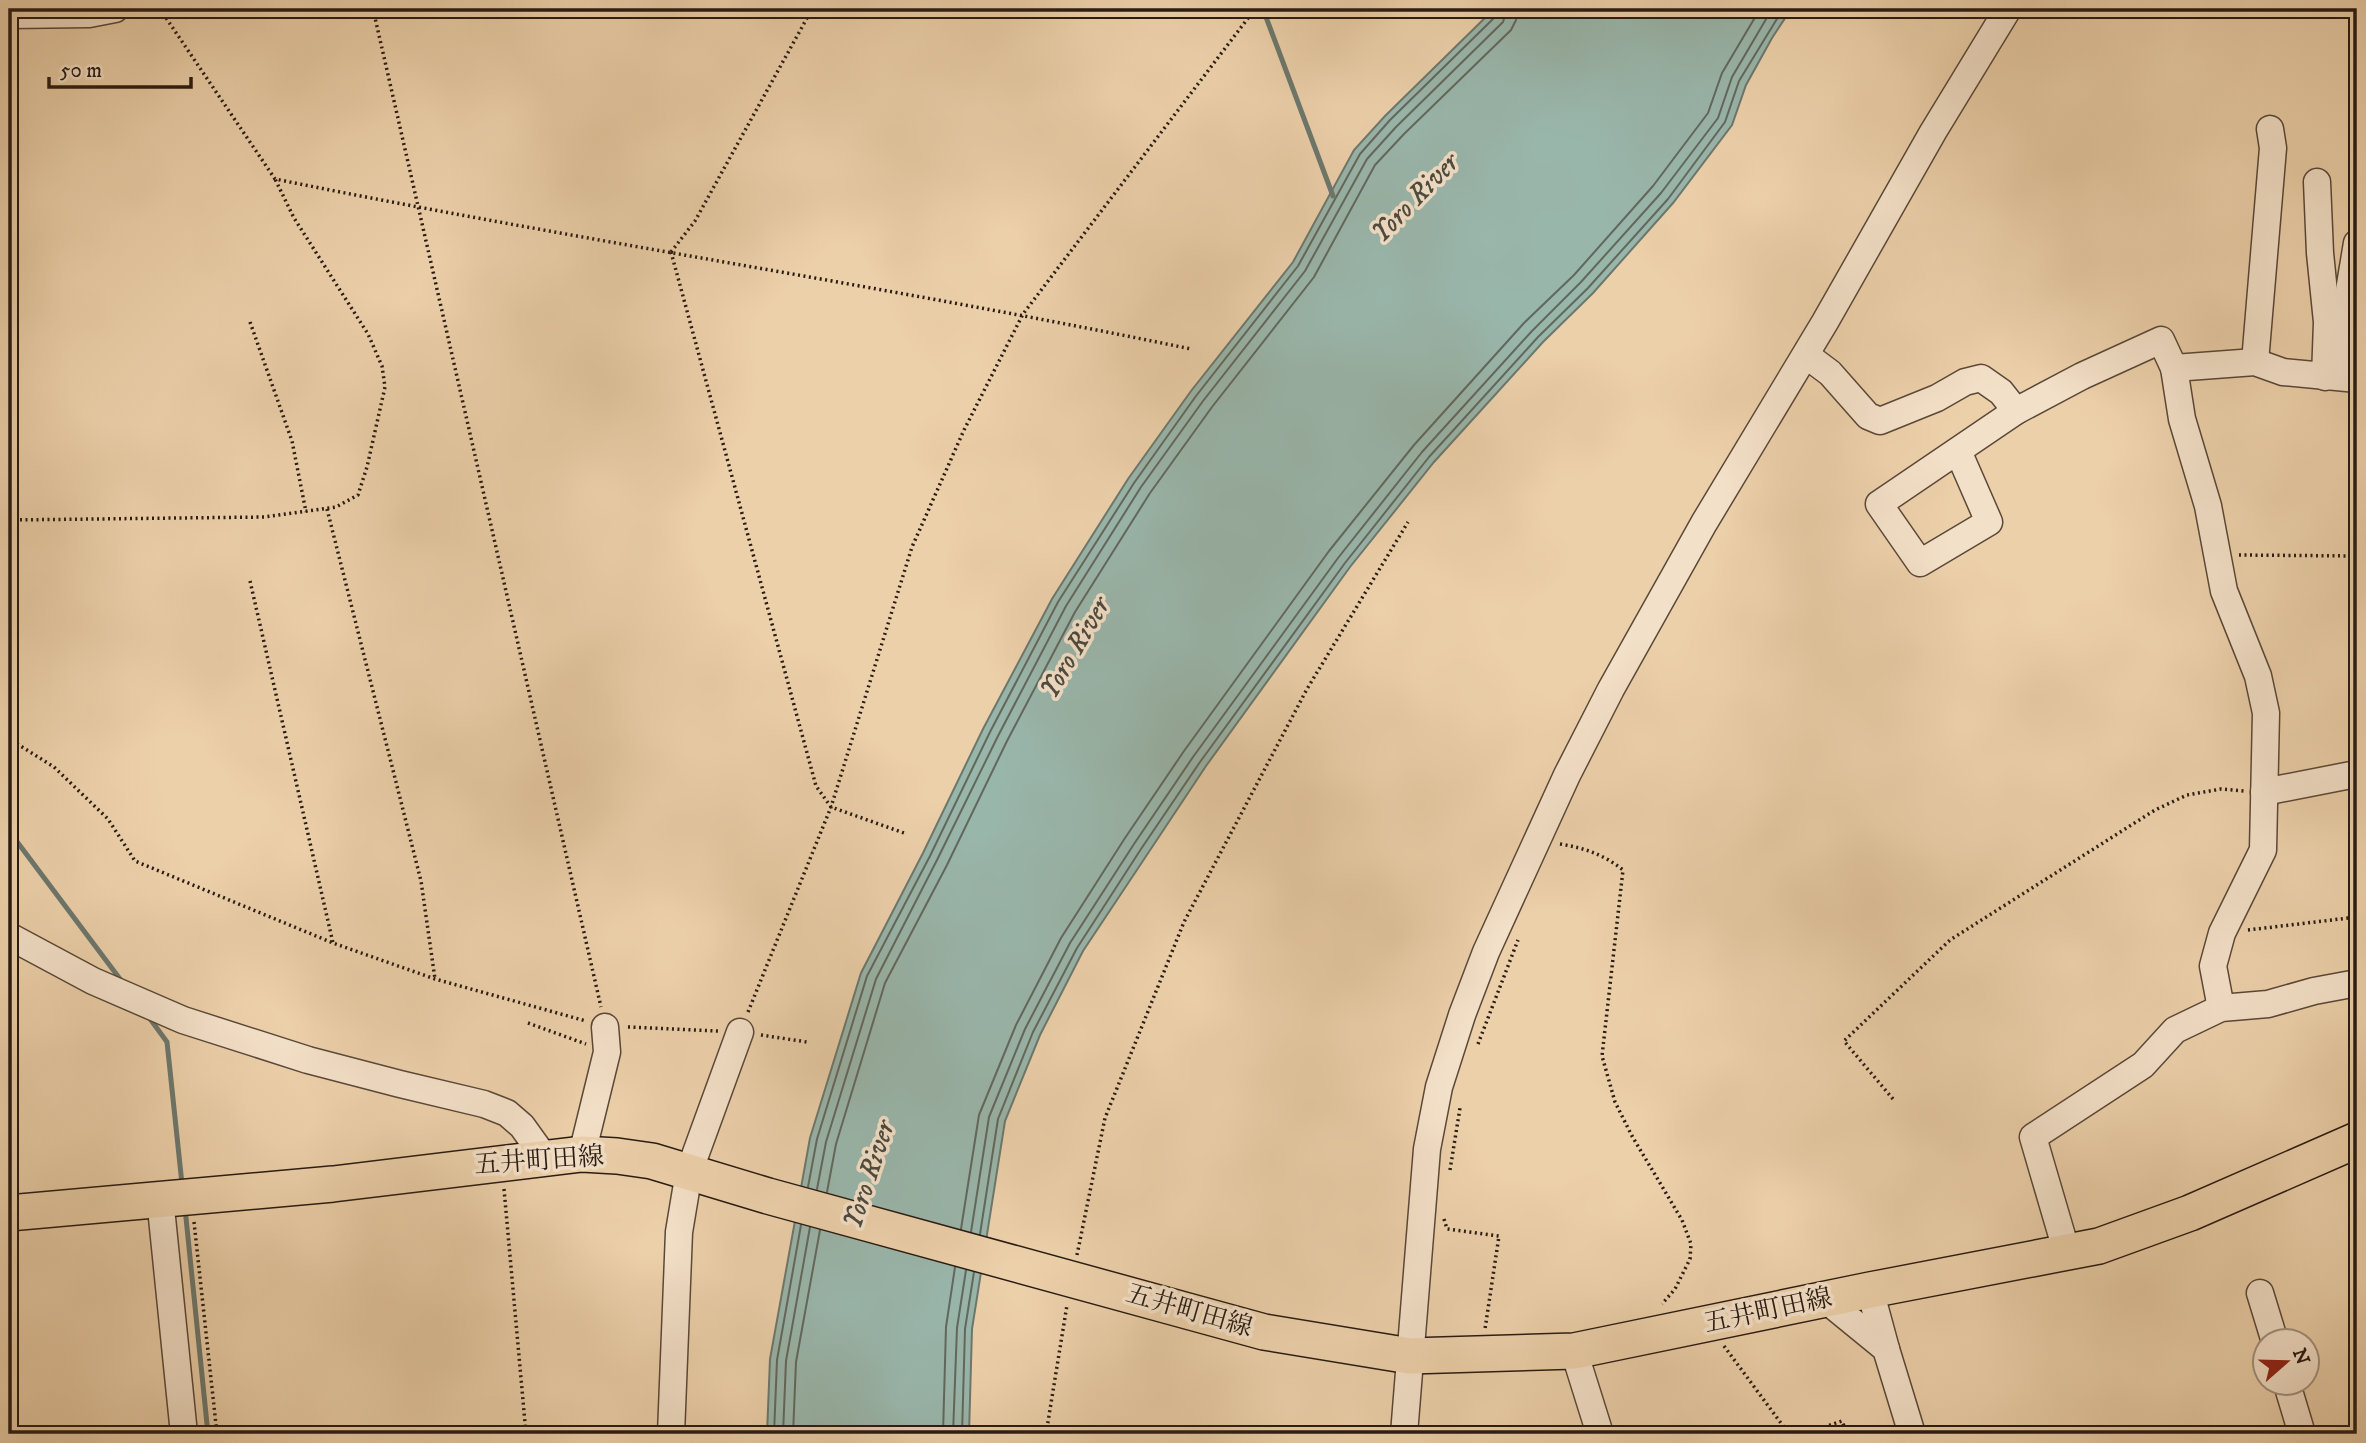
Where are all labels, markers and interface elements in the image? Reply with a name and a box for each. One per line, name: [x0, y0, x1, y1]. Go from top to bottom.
scale bar: [49, 46, 191, 90]
text: 50 m: [60, 58, 102, 84]
water label: Yoro River: [1364, 144, 1468, 250]
water label: Yoro River: [1032, 589, 1119, 705]
water label: Yoro River: [835, 1115, 904, 1234]
street label: 五井町田線: [473, 1140, 605, 1182]
street label: 五井町田線: [1122, 1277, 1256, 1345]
street label: 五井町田線: [1701, 1281, 1835, 1341]
north arrow: [2250, 1328, 2320, 1398]
text: N: [2287, 1345, 2314, 1368]

